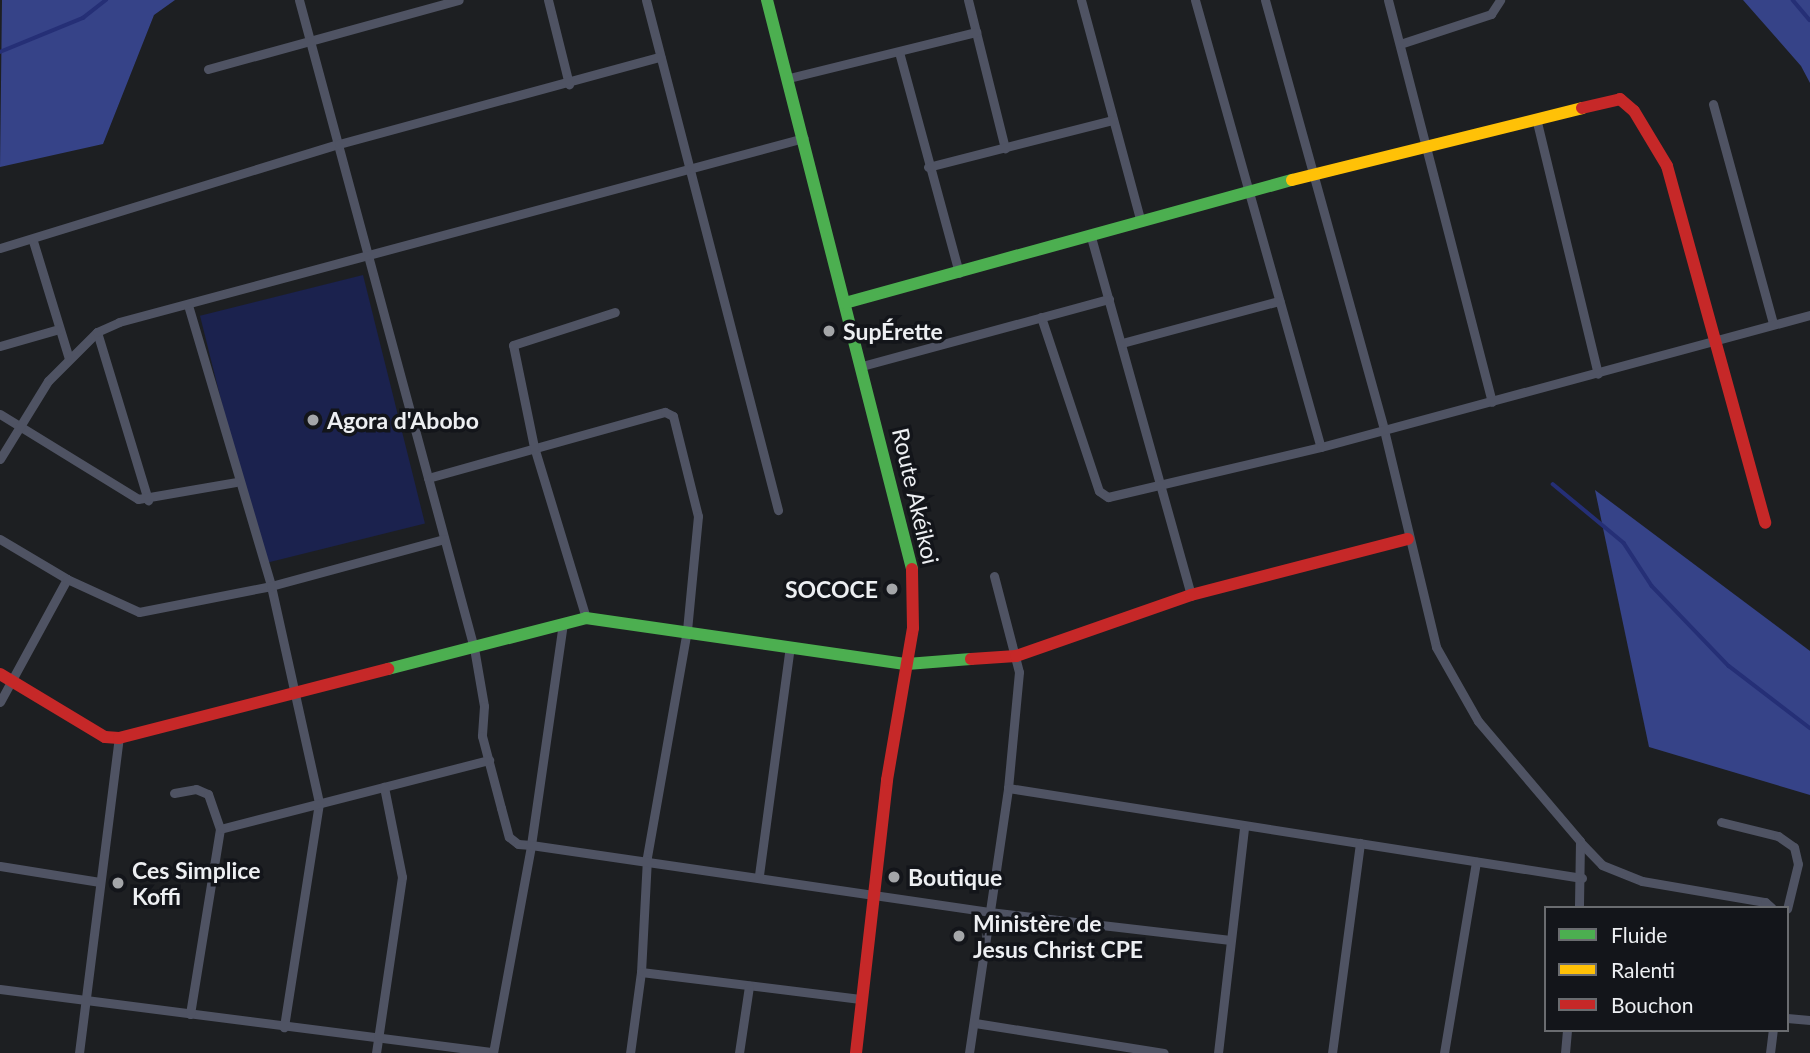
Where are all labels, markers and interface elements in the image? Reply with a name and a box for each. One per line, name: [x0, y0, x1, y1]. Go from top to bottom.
place label: SupÉrette: [843, 317, 943, 345]
marker: SupÉrette: [821, 323, 837, 339]
place label: Agora d'Abobo: [327, 406, 479, 434]
marker: Agora d'Abobo: [305, 412, 321, 428]
street label: Route Akéikoi: [887, 425, 945, 567]
place label: SOCOCE: [785, 575, 878, 603]
marker: SOCOCE: [884, 581, 900, 597]
place label: Ces Simplice Koffi: [132, 856, 260, 910]
place label: Boutique: [908, 863, 1002, 891]
marker: Boutique: [886, 869, 902, 885]
marker: Ces Simplice Koffi: [110, 875, 126, 891]
legend: [1544, 906, 1789, 1032]
place label: Ministère de Jesus Christ CPE: [973, 909, 1143, 963]
text: Fluide: [1611, 922, 1667, 947]
marker: Ministère de Jesus Christ CPE: [951, 928, 967, 944]
text: Ralenti: [1611, 957, 1675, 982]
text: Bouchon: [1611, 992, 1693, 1017]

